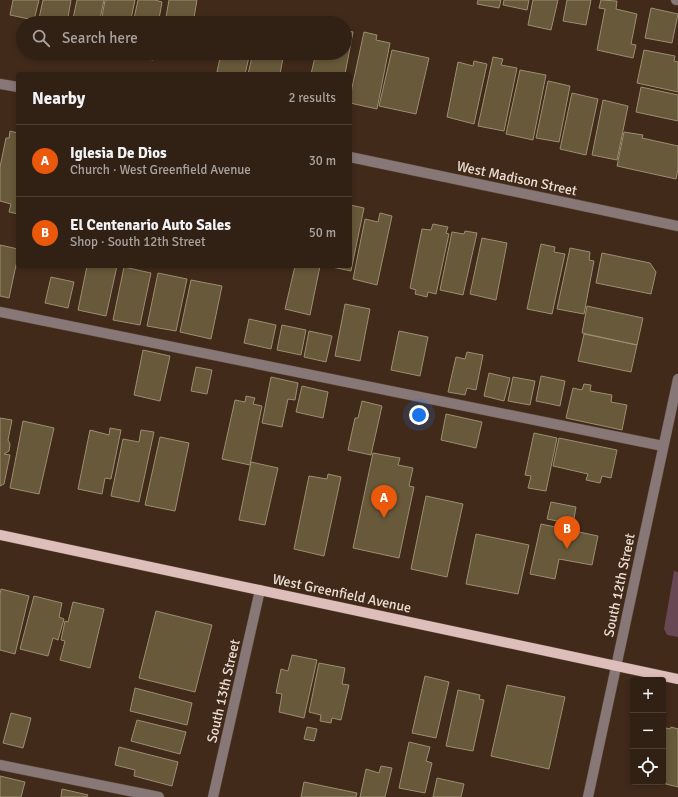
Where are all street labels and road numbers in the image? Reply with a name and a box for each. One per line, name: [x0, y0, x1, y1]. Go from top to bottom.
street label: West Madison Street: [455, 157, 579, 200]
street label: South 12th Street: [600, 532, 639, 638]
street label: West Greenfield Avenue: [271, 570, 413, 617]
street label: South 13th Street: [203, 638, 244, 744]

